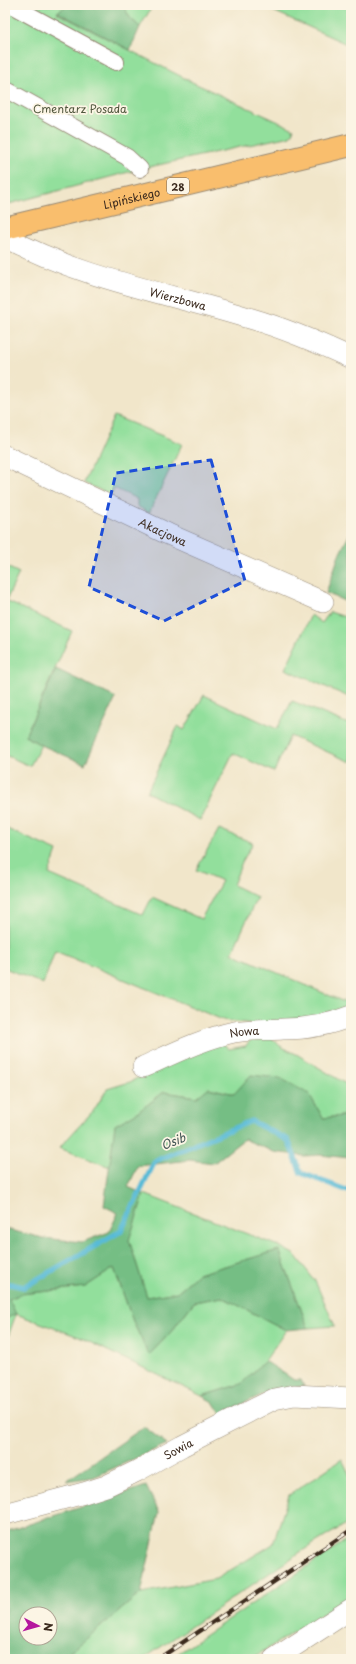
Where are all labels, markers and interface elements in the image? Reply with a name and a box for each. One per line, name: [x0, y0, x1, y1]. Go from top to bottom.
park label: Cmentarz Posada: [33, 100, 127, 117]
road number: 28: [167, 178, 189, 194]
street label: Lipińskiego: [101, 183, 162, 213]
street label: Wierzbowa: [148, 282, 208, 314]
street label: Akacjowa: [136, 513, 190, 550]
street label: Nowa: [228, 1021, 260, 1041]
water label: Osib: [158, 1128, 189, 1154]
street label: Sowia: [160, 1433, 196, 1463]
north arrow: [18, 1606, 58, 1646]
text: N: [40, 1622, 57, 1633]

